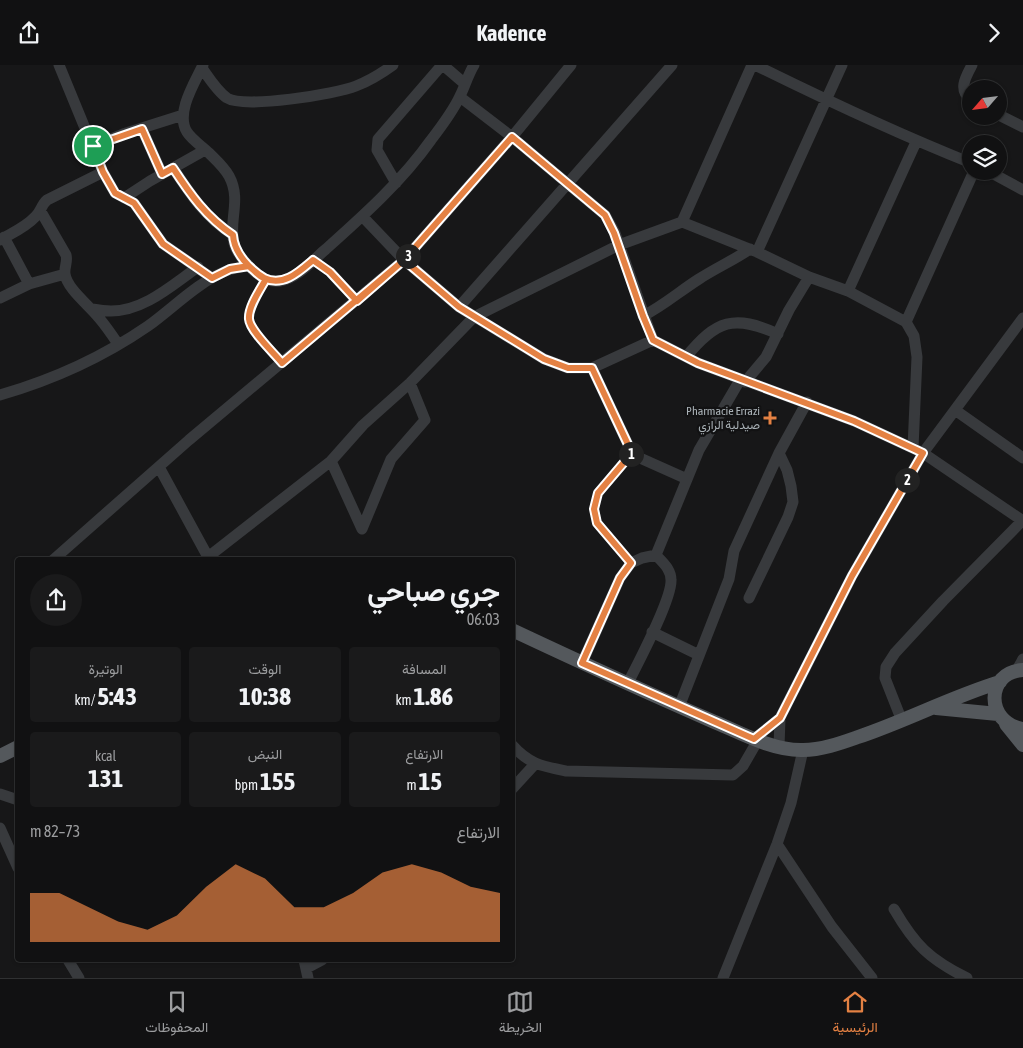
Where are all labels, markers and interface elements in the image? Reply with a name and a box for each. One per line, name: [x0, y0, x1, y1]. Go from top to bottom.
icon: share: [15, 19, 43, 47]
icon: forward: [980, 19, 1008, 47]
text: Kadence: [477, 20, 546, 46]
north arrow: [962, 80, 1008, 125]
map controls: [962, 80, 1007, 180]
pin: [72, 125, 114, 167]
icon: arrive: [79, 132, 107, 160]
button: layers: [962, 135, 1007, 180]
pin: 3: [396, 243, 420, 269]
text: 3: [405, 248, 412, 264]
place label: Pharmacie Errazi صيدلية الرازي: [686, 404, 760, 435]
marker: Pharmacie Errazi صيدلية الرازي: [764, 412, 776, 424]
pin: 1: [618, 441, 644, 467]
text: 1: [628, 446, 635, 462]
pin: 2: [894, 467, 920, 493]
text: 2: [904, 472, 911, 488]
button: share: [30, 574, 82, 626]
text: جري صباحي: [367, 575, 500, 607]
text: 06:03: [467, 610, 500, 628]
text: الوتيرة: [89, 661, 123, 677]
text: الوقت: [249, 661, 281, 677]
text: المسافة: [402, 661, 447, 677]
text: 5:43: [97, 682, 137, 710]
text: 10:38: [239, 682, 291, 710]
text: 1.86: [414, 682, 453, 710]
text: /km: [74, 692, 97, 708]
text: km: [395, 692, 414, 708]
text: النبض: [248, 746, 282, 762]
text: الارتفاع: [405, 746, 443, 762]
text: kcal: [95, 748, 116, 764]
text: 131: [88, 764, 123, 792]
text: 155: [260, 767, 295, 795]
text: 15: [419, 767, 442, 795]
text: bpm: [235, 777, 260, 793]
text: m: [407, 777, 419, 793]
text: 73–82 m: [30, 822, 80, 840]
text: الارتفاع: [457, 823, 500, 841]
tab: المحفوظات: [145, 988, 208, 1040]
tab: الخريطة: [499, 988, 542, 1040]
tab: الرئيسية: [833, 988, 878, 1040]

